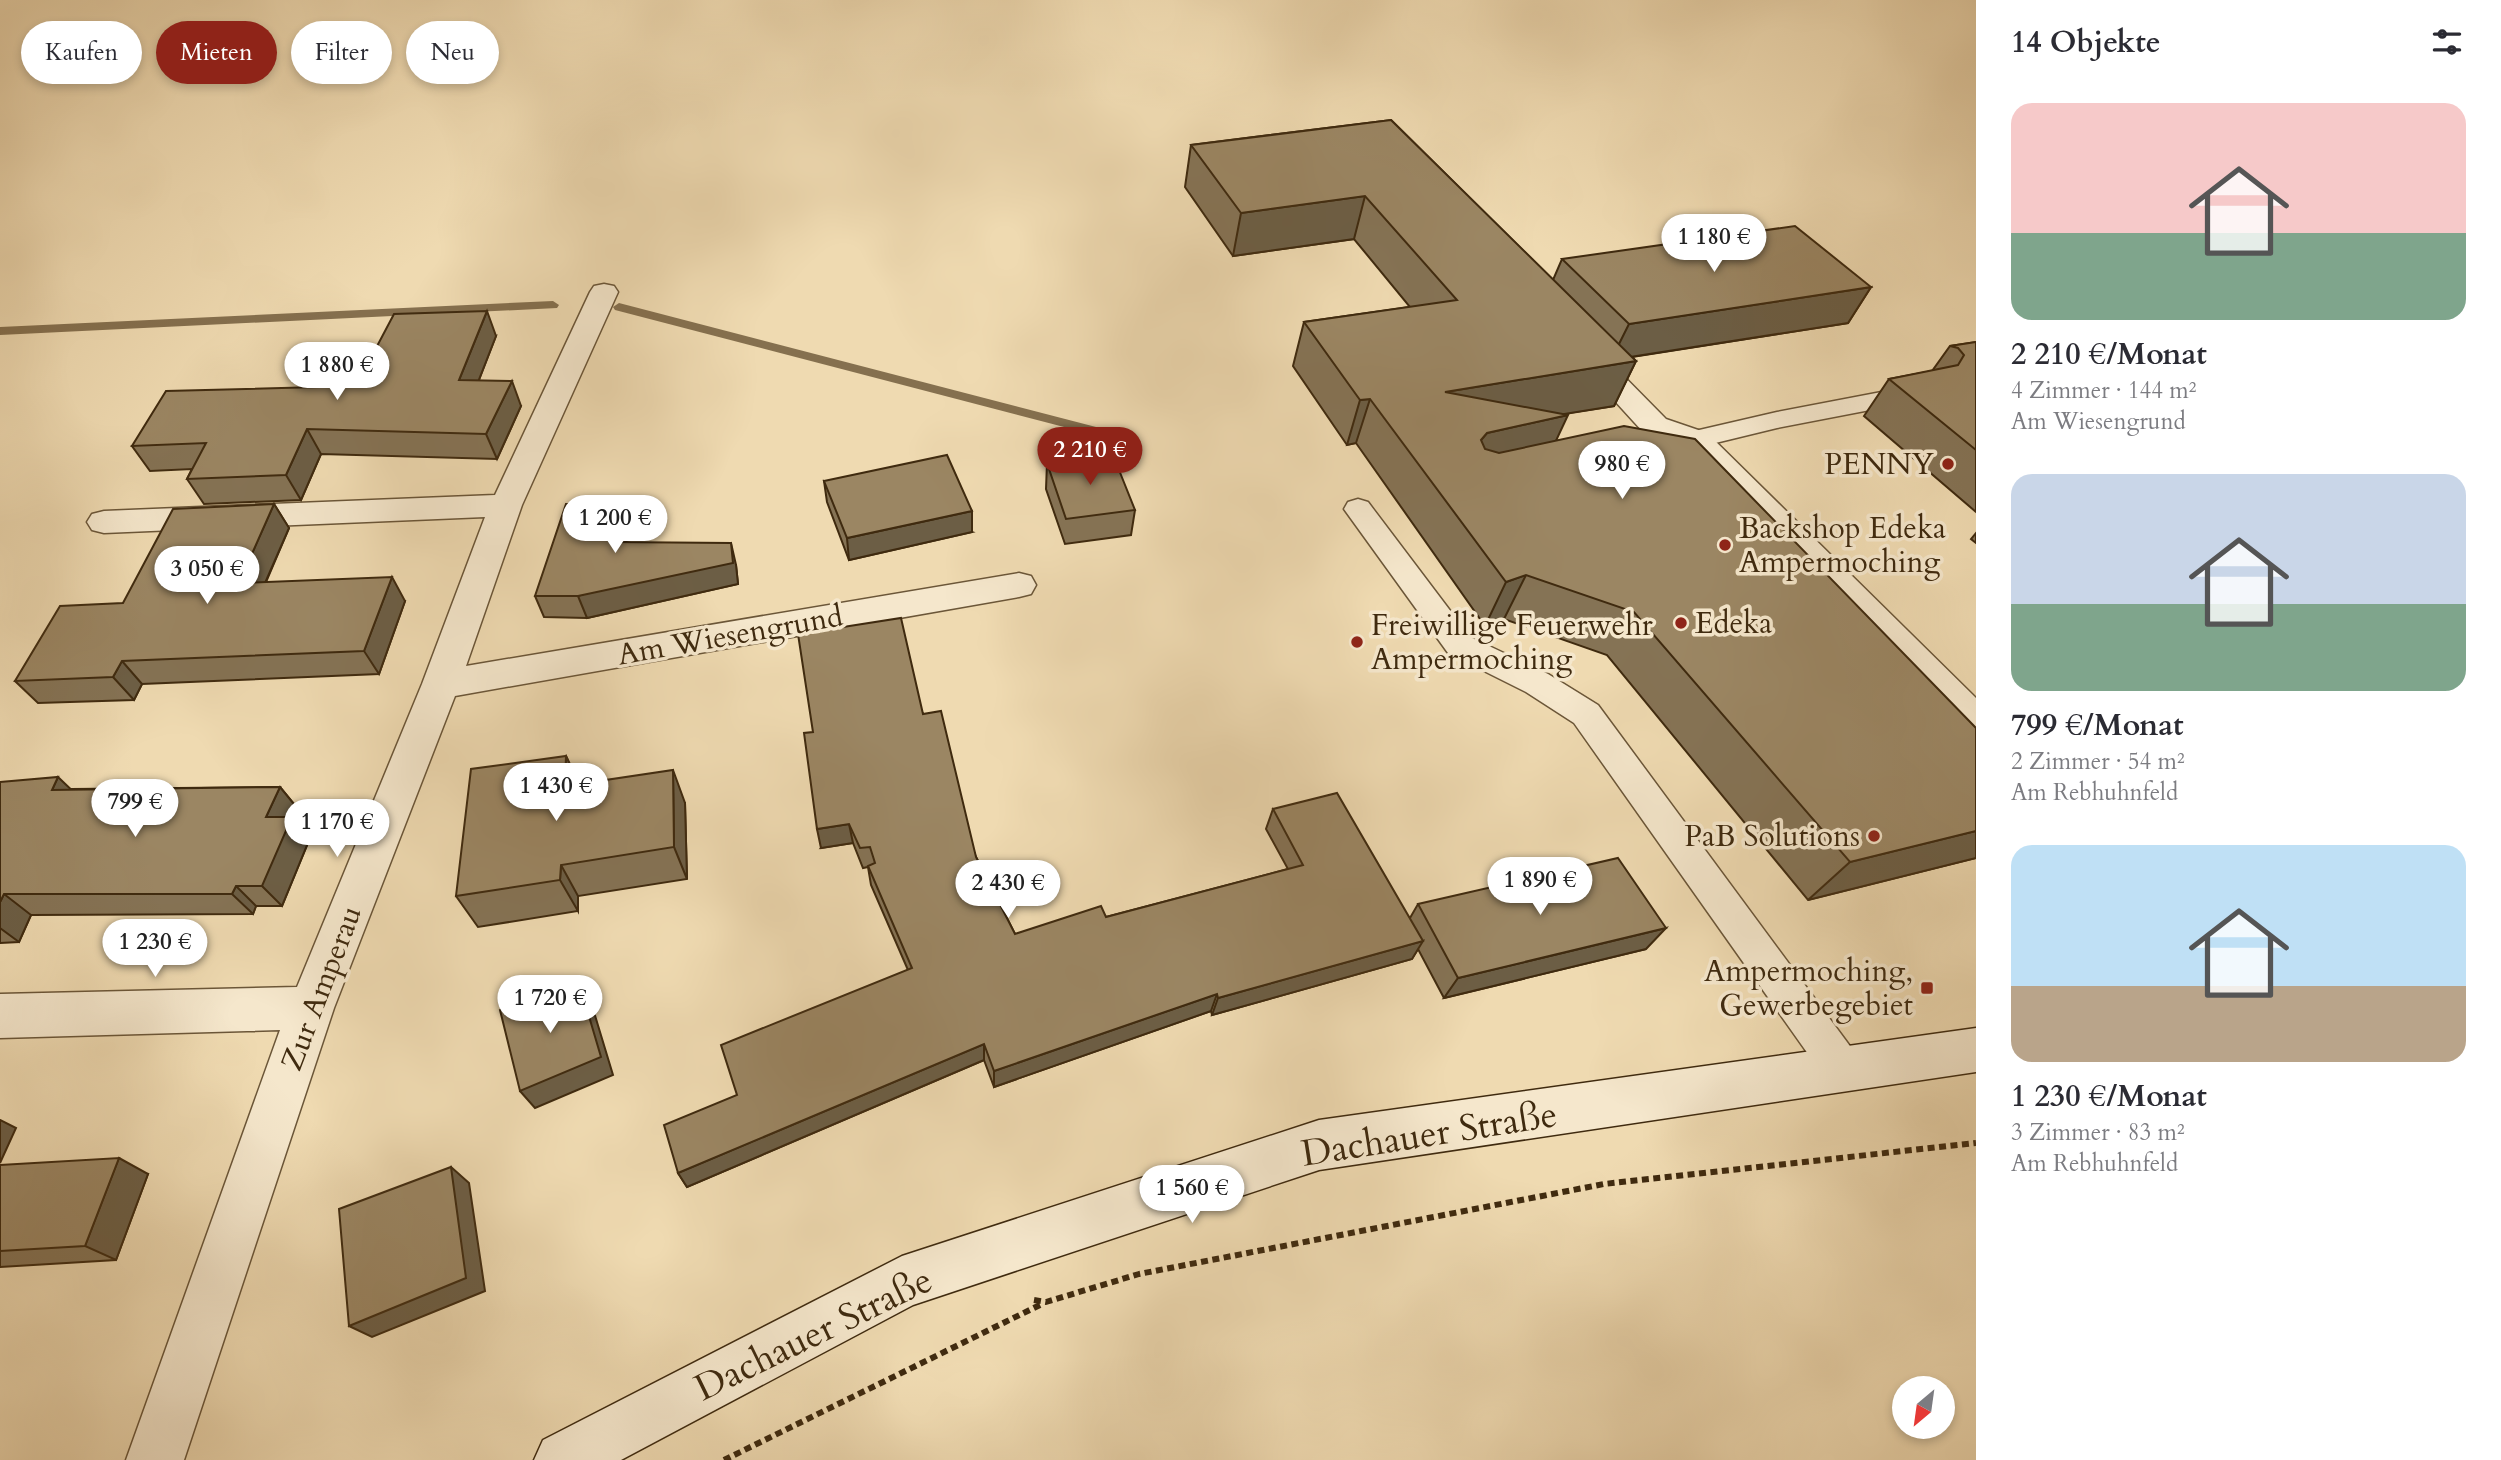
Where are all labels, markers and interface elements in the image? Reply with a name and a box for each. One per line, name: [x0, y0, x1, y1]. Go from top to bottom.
chip: Kaufen: [21, 21, 142, 84]
chip: Mieten: [156, 21, 277, 84]
chip: Filter: [291, 21, 392, 84]
chip: Neu: [406, 21, 499, 84]
text: 14 Objekte: [2011, 22, 2161, 63]
icon: filters: [2428, 23, 2466, 61]
icon: home: [2176, 148, 2302, 274]
pin: 1 180 €: [1649, 215, 1779, 274]
text: 1 180 €: [1677, 221, 1751, 252]
text: 2 210 €/Monat: [2011, 334, 2207, 375]
pin: 1 880 €: [272, 342, 402, 402]
text: 1 880 €: [300, 349, 374, 380]
text: 4 Zimmer · 144 m²: [2011, 375, 2196, 406]
text: Am Wiesengrund: [2011, 406, 2186, 437]
pin: 2 210 €: [1025, 428, 1155, 487]
text: 2 210 €: [1053, 434, 1127, 465]
pin: 980 €: [1573, 442, 1671, 501]
place label: PENNY: [1824, 444, 1935, 485]
text: 980 €: [1594, 448, 1650, 479]
marker: PENNY: [1940, 456, 1956, 472]
pin: 1 200 €: [550, 496, 680, 555]
text: 1 200 €: [578, 502, 652, 533]
place label: Backshop Edeka Ampermoching: [1739, 508, 1946, 583]
icon: home: [2176, 519, 2302, 645]
marker: Backshop Edeka Ampermoching: [1717, 537, 1733, 553]
pin: 3 050 €: [142, 546, 272, 606]
text: 3 050 €: [170, 553, 244, 584]
street label: Am Wiesengrund: [614, 596, 846, 675]
place label: Edeka: [1695, 603, 1772, 644]
place label: Freiwillige Feuerwehr Ampermoching: [1371, 605, 1653, 680]
marker: Edeka: [1673, 615, 1689, 631]
marker: Freiwillige Feuerwehr Ampermoching: [1349, 634, 1365, 650]
text: 799 €/Monat: [2011, 705, 2183, 746]
text: 2 Zimmer · 54 m²: [2011, 746, 2185, 777]
pin: 1 430 €: [491, 764, 621, 823]
text: 1 430 €: [519, 770, 593, 801]
text: Am Rebhuhnfeld: [2011, 777, 2178, 808]
pin: 799 €: [86, 780, 184, 839]
text: 799 €: [107, 786, 163, 817]
pin: 1 170 €: [272, 800, 402, 859]
text: 1 170 €: [300, 806, 374, 837]
place label: PaB Solutions: [1684, 816, 1860, 857]
marker: PaB Solutions: [1866, 828, 1882, 844]
pin: 1 890 €: [1475, 858, 1605, 917]
pin: 2 430 €: [943, 860, 1073, 920]
text: 1 890 €: [1503, 864, 1577, 895]
text: 2 430 €: [971, 867, 1045, 898]
icon: home: [2176, 890, 2302, 1016]
street label: Zur Amperau: [271, 900, 372, 1077]
pin: 1 230 €: [90, 920, 220, 979]
text: 1 230 €: [118, 926, 192, 957]
place label: Ampermoching, Gewerbegebiet: [1704, 951, 1914, 1026]
pin: 1 720 €: [485, 976, 615, 1035]
marker: Ampermoching, Gewerbegebiet: [1919, 980, 1935, 996]
text: 1 720 €: [513, 982, 587, 1013]
text: 1 230 €/Monat: [2011, 1076, 2207, 1117]
street label: Dachauer Straße: [1298, 1089, 1561, 1179]
text: 3 Zimmer · 83 m²: [2011, 1117, 2185, 1148]
text: Am Rebhuhnfeld: [2011, 1148, 2178, 1179]
pin: 1 560 €: [1127, 1166, 1257, 1225]
text: 1 560 €: [1155, 1172, 1229, 1203]
street label: Dachauer Straße: [686, 1255, 940, 1413]
north arrow: [1892, 1376, 1955, 1438]
map controls: [1892, 1376, 1955, 1439]

